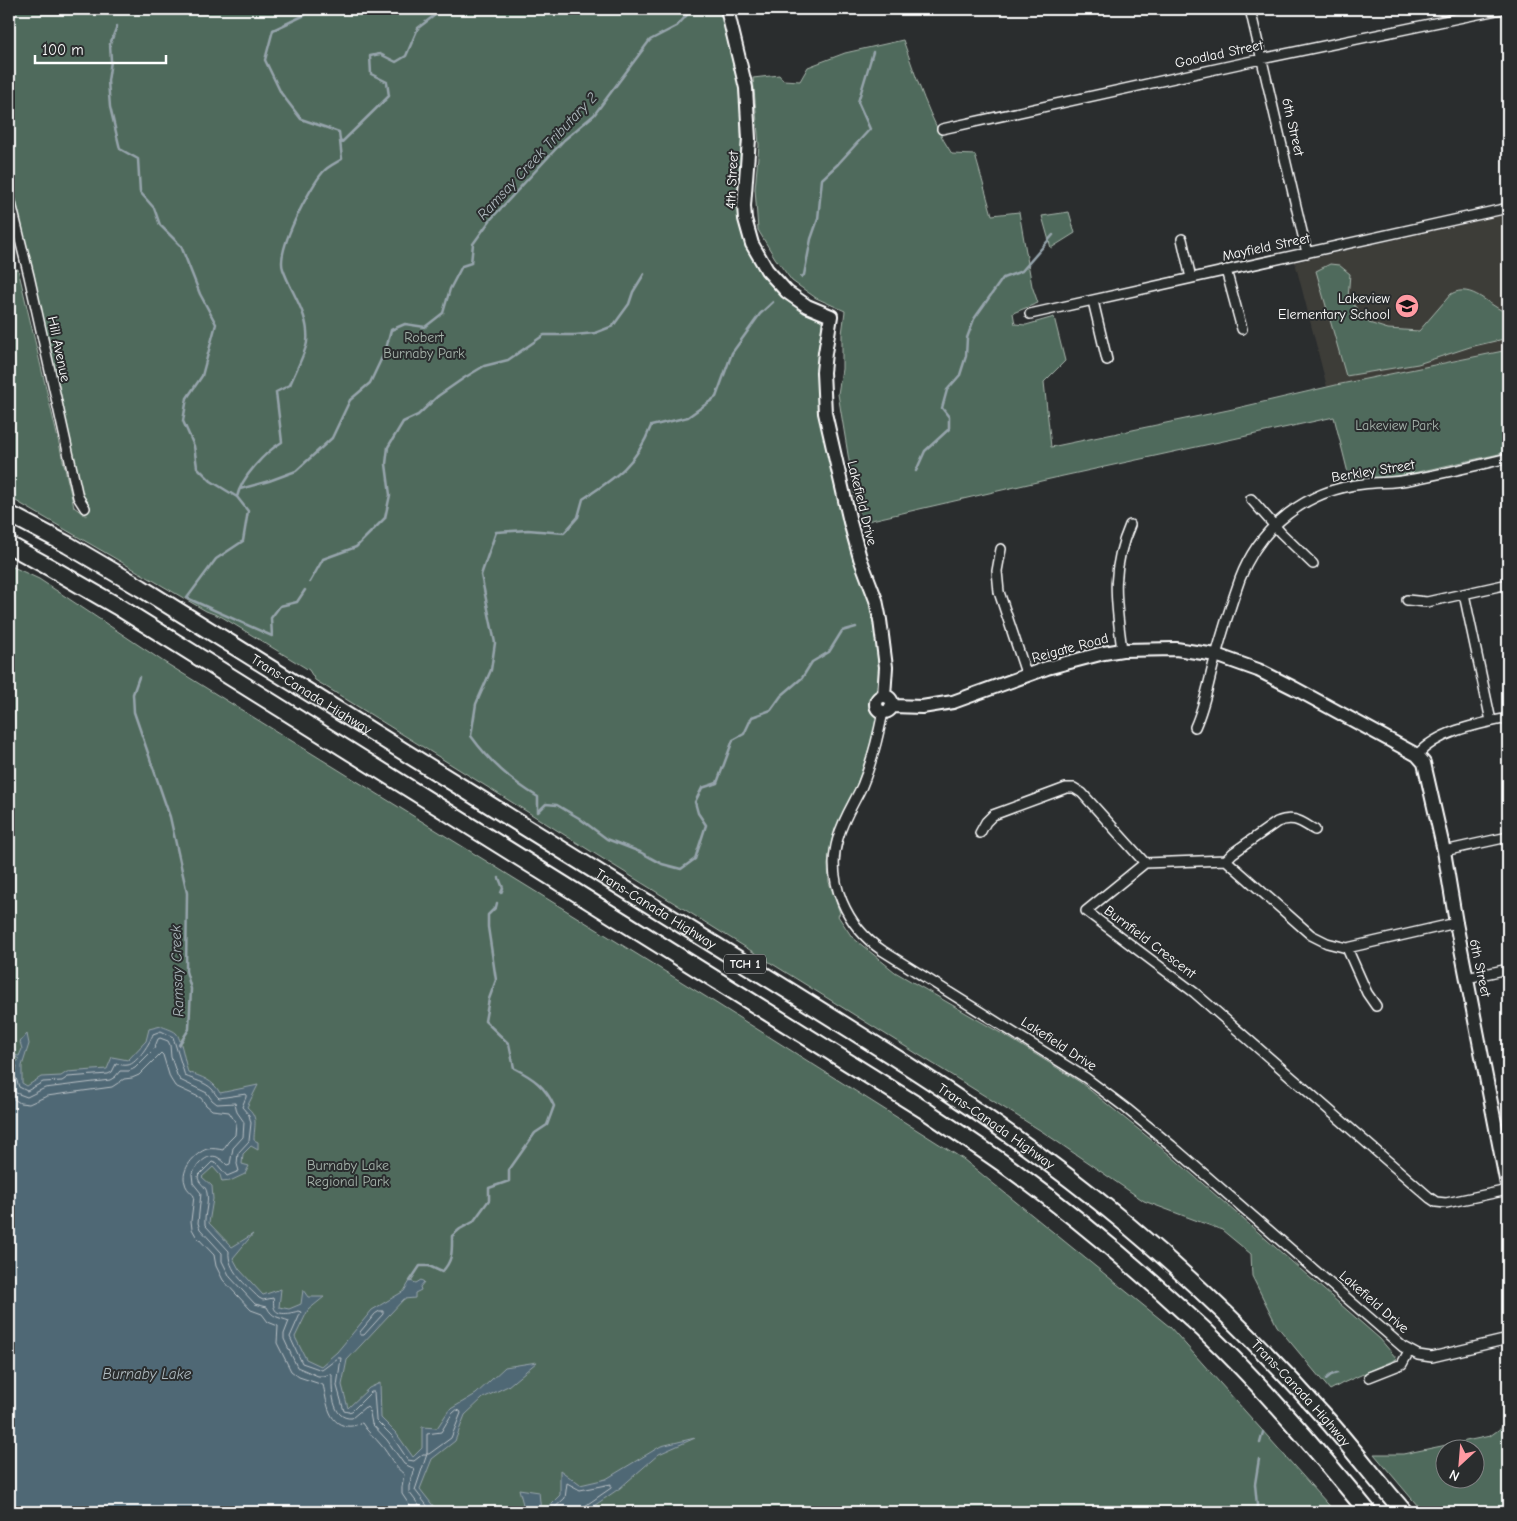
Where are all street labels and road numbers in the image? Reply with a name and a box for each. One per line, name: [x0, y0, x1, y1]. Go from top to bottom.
street label: Goodlad Street: [1173, 36, 1266, 72]
street label: 6th Street: [1278, 96, 1308, 159]
street label: 4th Street: [722, 150, 742, 209]
street label: Mayfield Street: [1220, 229, 1313, 265]
street label: Hill Avenue: [44, 315, 74, 383]
street label: Berkley Street: [1330, 456, 1417, 486]
street label: Lakefield Drive: [843, 459, 881, 547]
street label: Reigate Road: [1030, 630, 1110, 666]
street label: Trans-Canada Highway: [248, 650, 376, 738]
street label: Trans-Canada Highway: [592, 865, 720, 953]
street label: Burnfield Crescent: [1101, 902, 1200, 983]
street label: 6th Street: [1466, 937, 1495, 1000]
road number: TCH 1: [724, 954, 766, 974]
street label: Lakefield Drive: [1018, 1013, 1100, 1075]
street label: Trans-Canada Highway: [935, 1079, 1059, 1173]
street label: Lakefield Drive: [1336, 1267, 1412, 1337]
street label: Trans-Canada Highway: [1248, 1336, 1355, 1450]

